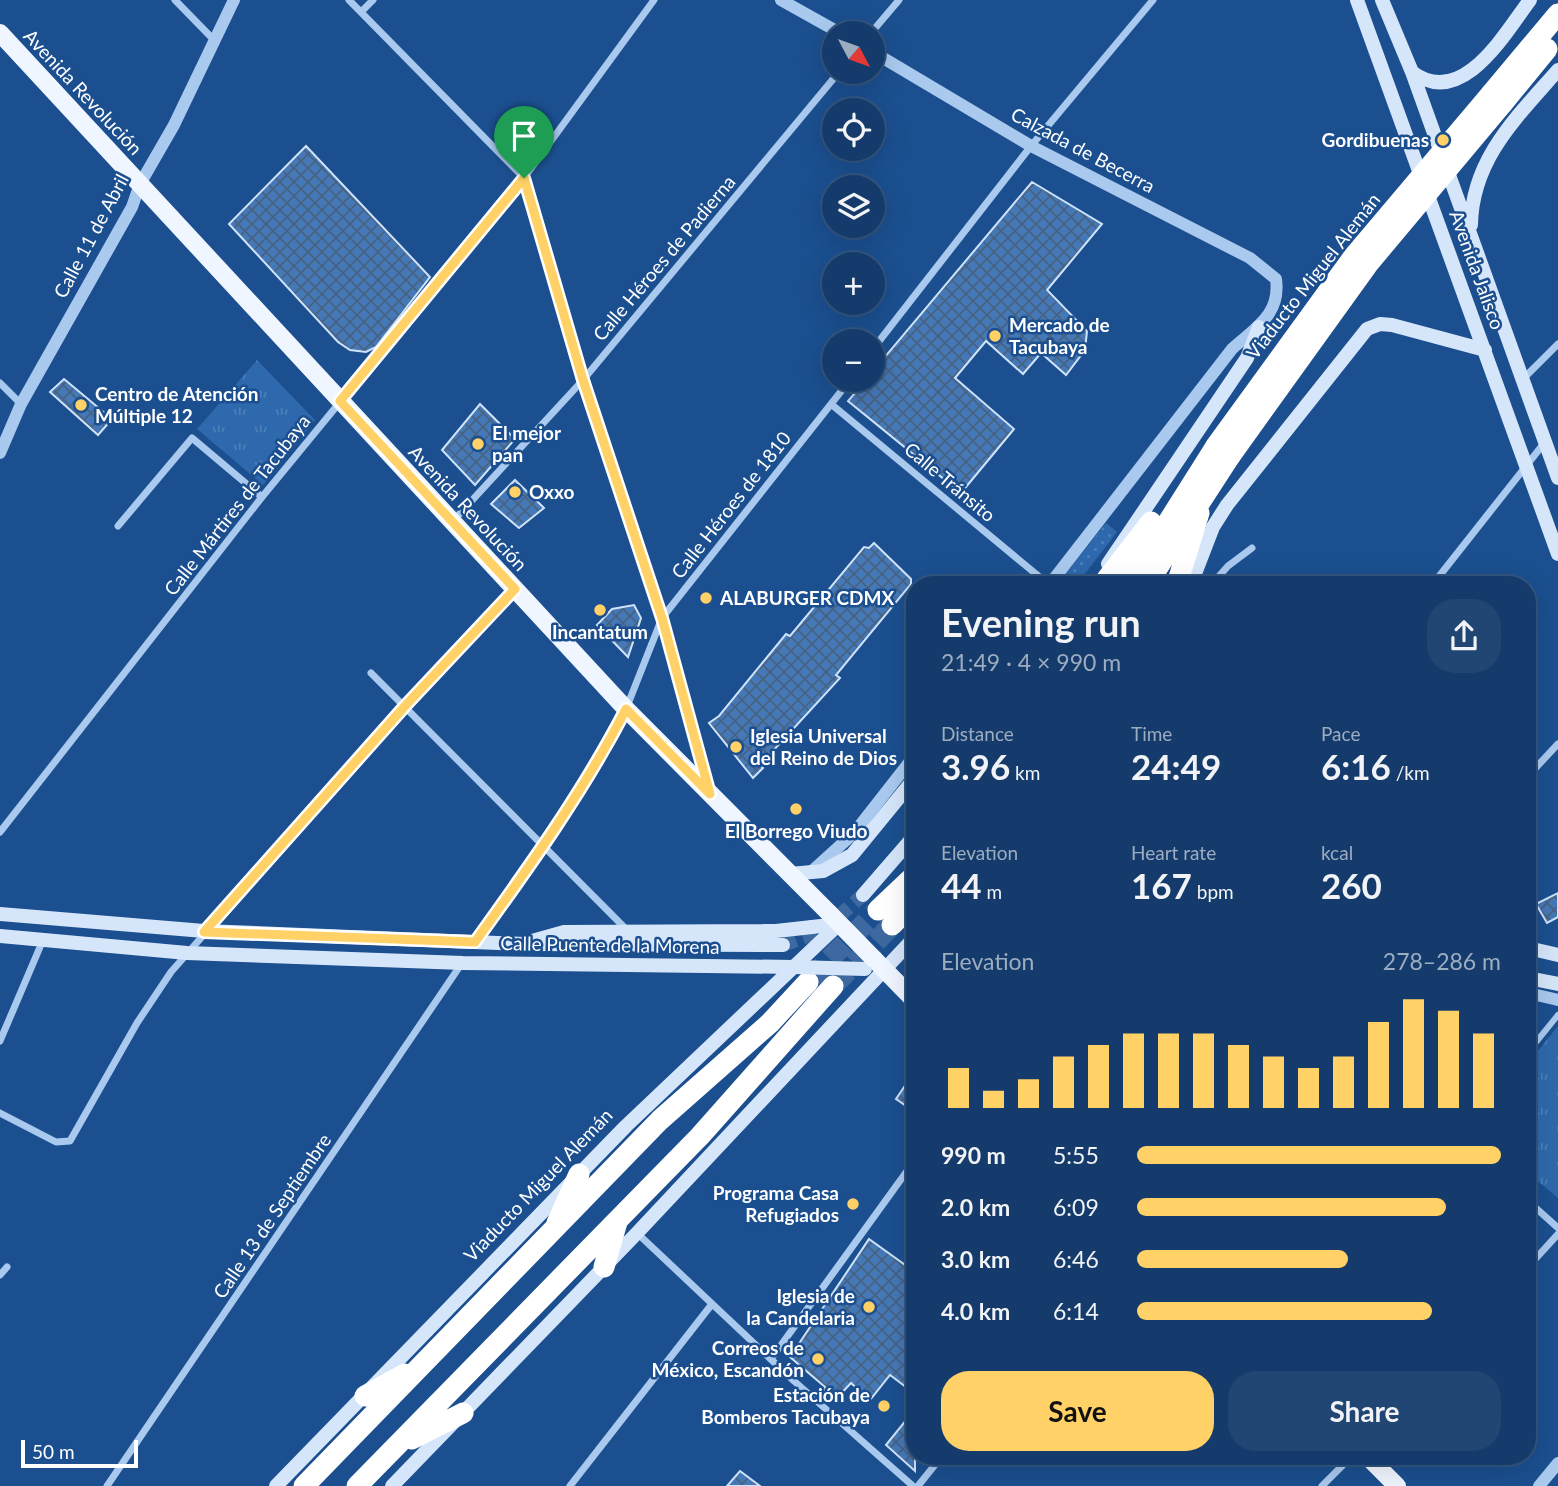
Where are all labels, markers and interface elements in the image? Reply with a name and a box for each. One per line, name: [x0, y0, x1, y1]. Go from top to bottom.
north arrow: [822, 21, 886, 84]
map controls: [822, 21, 885, 392]
street label: Avenida Revolución: [19, 24, 147, 159]
button: locate: [822, 98, 885, 161]
street label: Calzada de Becerra: [1007, 102, 1159, 197]
pin: [494, 106, 554, 178]
icon: arrive: [505, 117, 543, 155]
place label: Gordibuenas: [1322, 128, 1429, 151]
marker: Gordibuenas: [1435, 132, 1451, 148]
street label: Calle 11 de Abril: [48, 170, 133, 302]
street label: Calle Héroes de Padierna: [588, 170, 740, 345]
button: layers: [822, 175, 885, 238]
street label: Viaducto Miguel Alemán: [1241, 188, 1384, 363]
street label: Avenida Jalisco: [1445, 207, 1510, 333]
button: +: [822, 252, 885, 315]
place label: Mercado de Tacubaya: [1009, 313, 1110, 358]
marker: Mercado de Tacubaya: [987, 328, 1003, 344]
button: −: [822, 329, 885, 392]
place label: Centro de Atención Múltiple 12: [95, 382, 259, 427]
marker: Centro de Atención Múltiple 12: [73, 397, 89, 413]
street label: Calle Mártires de Tacubaya: [159, 410, 314, 600]
place label: El mejor pan: [492, 421, 562, 466]
street label: Calle Héroes de 1810: [666, 427, 795, 583]
marker: El mejor pan: [470, 436, 486, 452]
street label: Calle Tránsito: [900, 437, 1000, 526]
street label: Avenida Revolución: [404, 440, 532, 575]
place label: Oxxo: [529, 480, 574, 503]
marker: Oxxo: [507, 484, 523, 500]
place label: ALABURGER CDMX: [719, 586, 894, 609]
marker: ALABURGER CDMX: [698, 590, 714, 606]
text: Evening run: [941, 599, 1141, 645]
button: share: [1427, 599, 1501, 673]
marker: Incantatum: [592, 602, 608, 618]
place label: Incantatum: [552, 620, 648, 643]
text: 21:49 · 4 × 990 m: [941, 648, 1121, 676]
text: Distance: [941, 722, 1014, 745]
text: Time: [1131, 722, 1172, 745]
text: Pace: [1321, 722, 1360, 745]
place label: Iglesia Universal del Reino de Dios: [750, 724, 897, 769]
marker: Iglesia Universal del Reino de Dios: [728, 739, 744, 755]
text: 3.96: [941, 745, 1010, 787]
text: 24:49: [1131, 745, 1221, 787]
text: 6:16: [1321, 745, 1391, 787]
text: km: [1010, 761, 1040, 784]
text: /km: [1391, 761, 1430, 784]
marker: El Borrego Viudo: [788, 801, 804, 817]
place label: El Borrego Viudo: [725, 819, 867, 842]
text: Elevation: [941, 841, 1018, 864]
text: Heart rate: [1131, 841, 1216, 864]
text: kcal: [1321, 841, 1353, 864]
text: 44: [941, 864, 982, 906]
text: 167: [1131, 864, 1192, 906]
text: 260: [1321, 864, 1382, 906]
text: m: [982, 880, 1002, 903]
text: bpm: [1192, 880, 1234, 903]
street label: Calle Puente de la Morena: [500, 931, 720, 958]
text: Elevation: [941, 947, 1034, 975]
text: 278–286 m: [1383, 947, 1501, 975]
street label: Viaducto Miguel Alemán: [459, 1103, 617, 1266]
street label: Calle 13 de Septiembre: [208, 1129, 335, 1302]
text: 990 m: [941, 1141, 1006, 1169]
text: 5:55: [1053, 1141, 1099, 1169]
place label: Programa Casa Refugiados: [713, 1181, 839, 1226]
text: 2.0 km: [941, 1193, 1010, 1221]
text: 6:09: [1053, 1193, 1099, 1221]
marker: Programa Casa Refugiados: [845, 1196, 861, 1212]
text: 3.0 km: [941, 1245, 1010, 1273]
text: 6:46: [1053, 1245, 1099, 1273]
place label: Iglesia de la Candelaria: [746, 1284, 855, 1329]
text: 4.0 km: [941, 1297, 1010, 1325]
text: 6:14: [1053, 1297, 1099, 1325]
marker: Iglesia de la Candelaria: [861, 1299, 877, 1315]
place label: Correos de México, Escandón: [652, 1336, 804, 1381]
marker: Correos de México, Escandón: [810, 1351, 826, 1367]
button: Save: [941, 1371, 1214, 1451]
button: Share: [1228, 1371, 1501, 1451]
place label: Estación de Bomberos Tacubaya: [701, 1383, 870, 1428]
marker: Estación de Bomberos Tacubaya: [876, 1398, 892, 1414]
scale bar: [21, 1437, 138, 1469]
text: 50 m: [32, 1440, 75, 1463]

